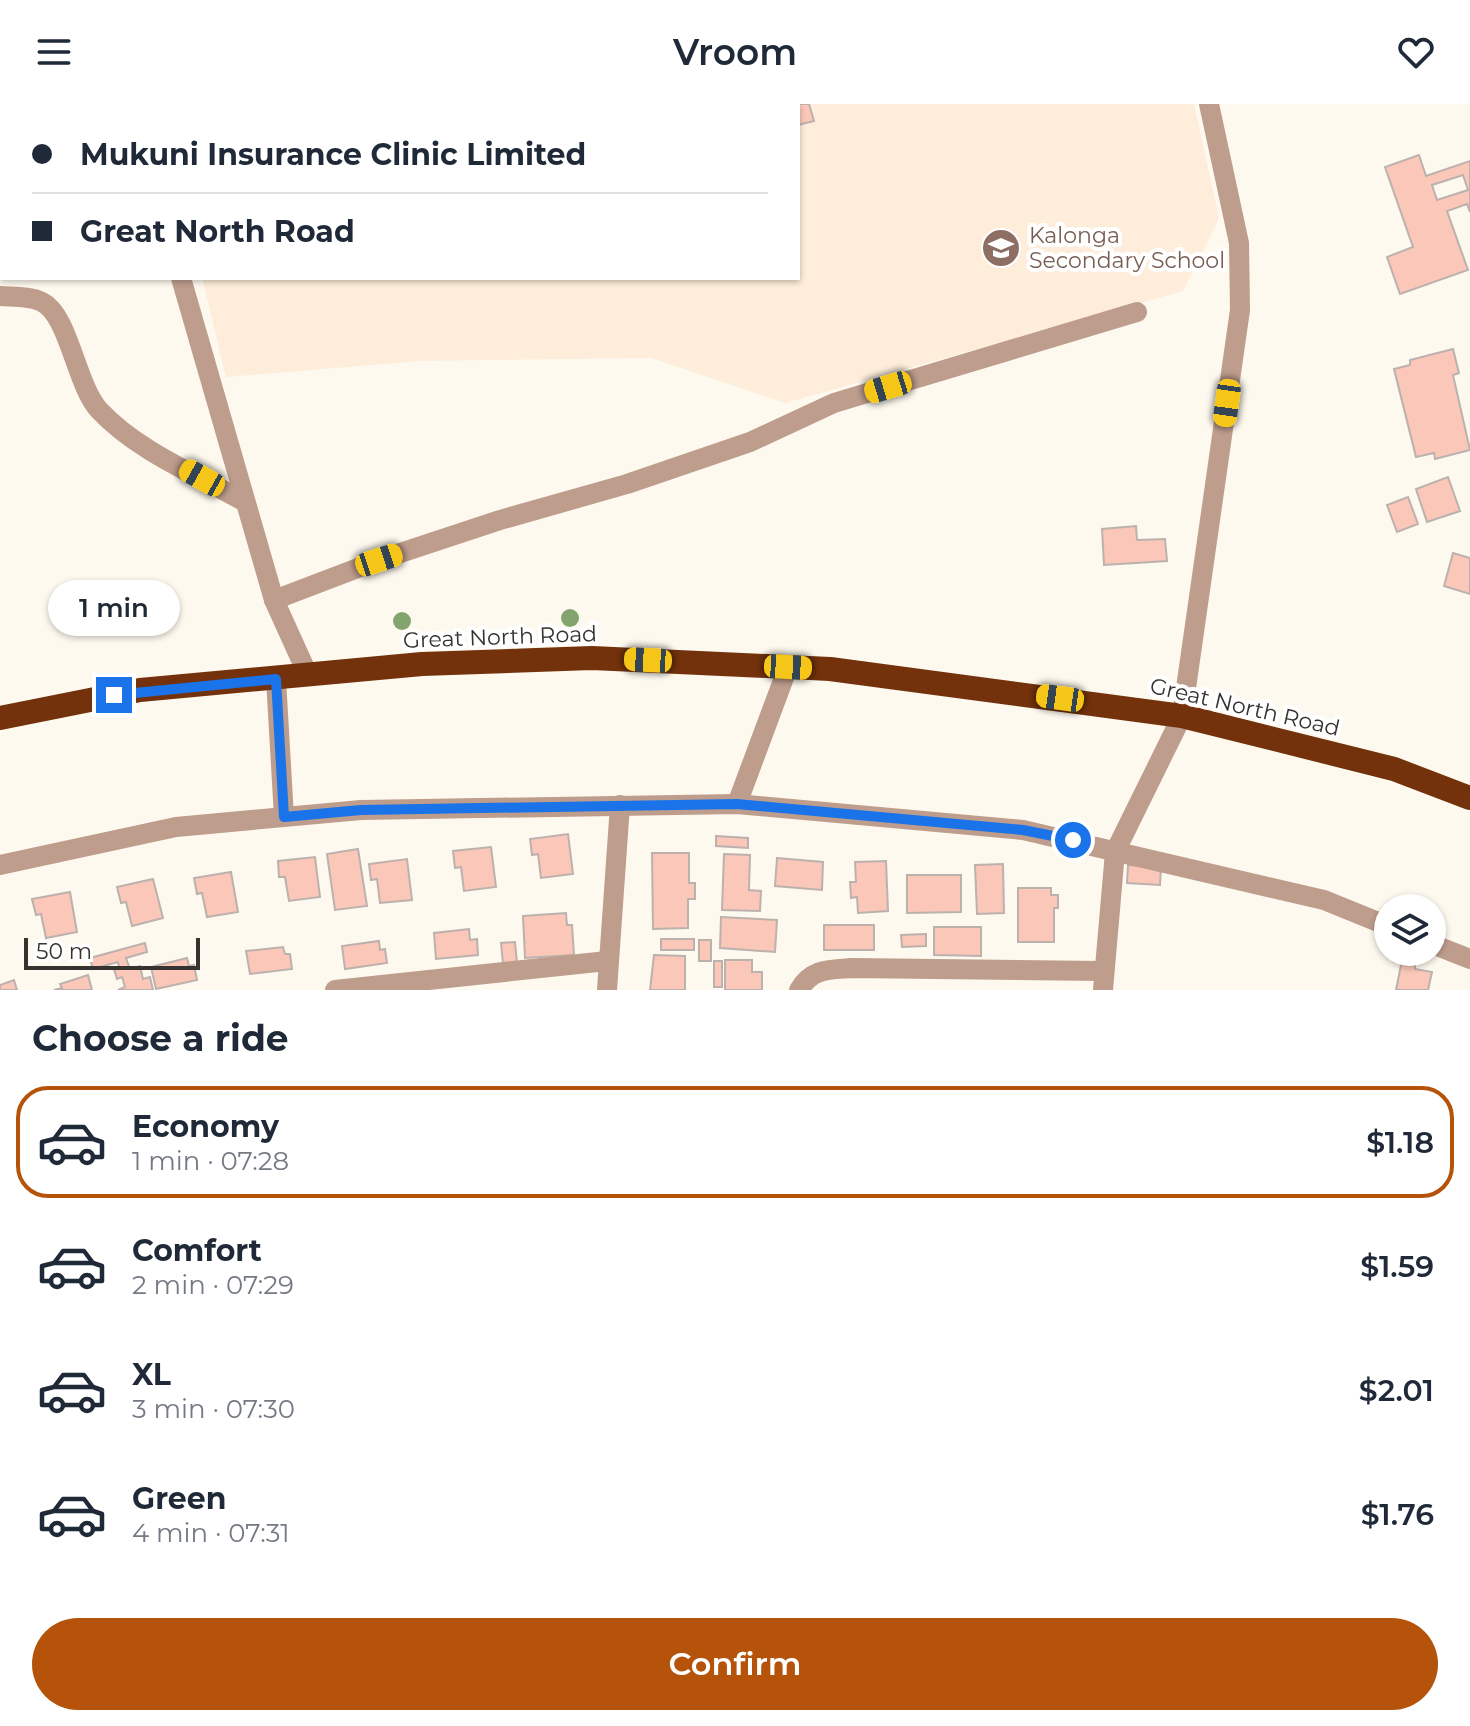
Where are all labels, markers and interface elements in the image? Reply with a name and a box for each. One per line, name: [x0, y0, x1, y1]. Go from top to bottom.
icon: menu: [32, 30, 76, 74]
text: Vroom: [673, 30, 797, 74]
icon: heart: [1394, 30, 1438, 74]
text: Mukuni Insurance Clinic Limited: [80, 136, 586, 173]
text: Great North Road: [80, 213, 355, 250]
place label: Kalonga Secondary School: [1029, 222, 1225, 274]
school or university icon: Kalonga Secondary School: [980, 227, 1022, 269]
car: [862, 369, 914, 405]
car: [1212, 378, 1242, 428]
car: [175, 456, 229, 500]
car: [352, 541, 406, 579]
callout: 1 min: [48, 579, 180, 635]
text: 1 min: [79, 592, 149, 624]
street label: Great North Road: [403, 620, 597, 654]
car: [623, 647, 673, 673]
car: [763, 654, 813, 680]
street label: Great North Road: [1147, 672, 1343, 742]
route end: [96, 677, 132, 713]
car: [1035, 683, 1085, 713]
route start: [1055, 822, 1091, 858]
map controls: [1374, 894, 1446, 966]
button: layers: [1374, 894, 1446, 966]
scale bar: [24, 934, 200, 970]
text: 50 m: [36, 938, 92, 965]
text: Choose a ride: [32, 1016, 289, 1060]
icon: car: [36, 1106, 108, 1178]
text: Economy: [132, 1108, 279, 1145]
text: $1.18: [1366, 1124, 1434, 1161]
text: 1 min · 07:28: [132, 1145, 289, 1177]
icon: car: [36, 1230, 108, 1302]
text: Comfort: [132, 1232, 262, 1269]
text: $1.59: [1360, 1248, 1434, 1285]
text: 2 min · 07:29: [132, 1269, 294, 1301]
icon: car: [36, 1354, 108, 1426]
text: XL: [132, 1356, 171, 1393]
text: $2.01: [1359, 1372, 1434, 1409]
text: 3 min · 07:30: [132, 1393, 295, 1425]
icon: car: [36, 1478, 108, 1550]
text: Green: [132, 1480, 226, 1517]
text: $1.76: [1361, 1496, 1434, 1533]
text: 4 min · 07:31: [132, 1517, 290, 1549]
button: Confirm: [32, 1618, 1438, 1710]

